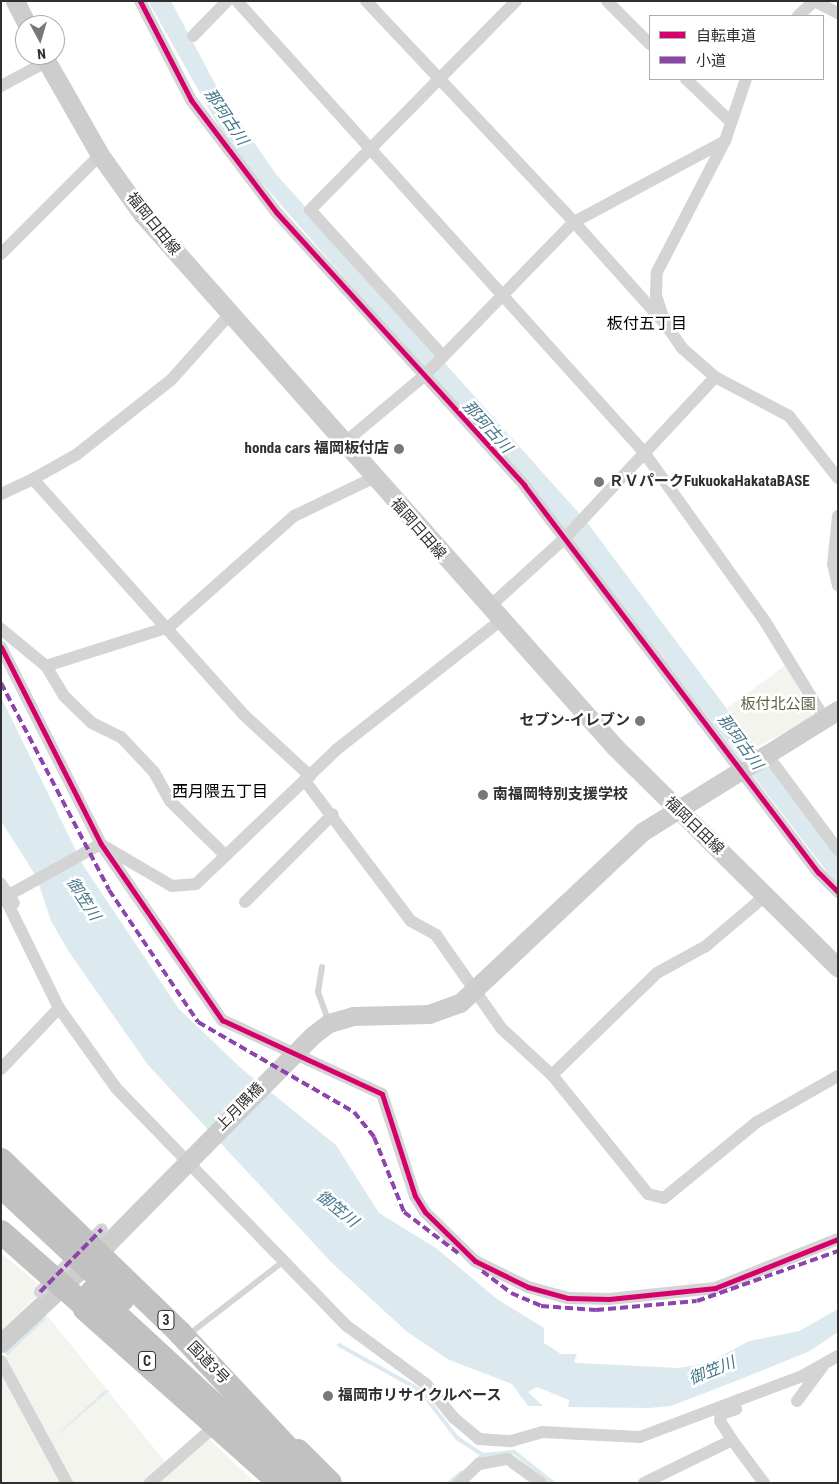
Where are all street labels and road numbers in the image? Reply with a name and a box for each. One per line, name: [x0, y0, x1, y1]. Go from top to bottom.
street label: 福岡日田線: [122, 189, 184, 259]
street label: 福岡日田線: [387, 495, 449, 563]
street label: 福岡日田線: [661, 793, 727, 859]
street label: 上月隅橋: [212, 1079, 268, 1135]
road number: 3: [157, 1308, 175, 1332]
street label: 国道3号: [183, 1338, 233, 1388]
road number: C: [137, 1350, 157, 1372]

